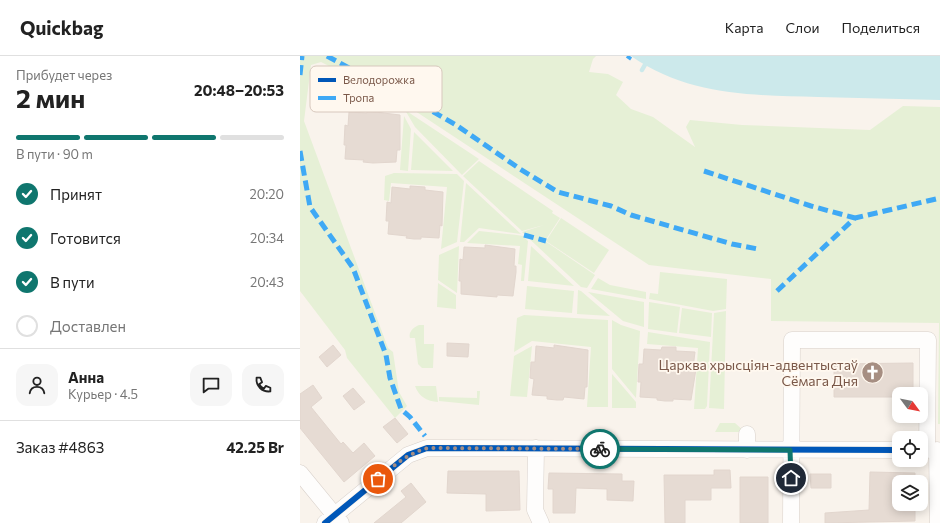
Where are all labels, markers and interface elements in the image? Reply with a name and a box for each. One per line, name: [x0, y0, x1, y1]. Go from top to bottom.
text: Quickbag: [20, 16, 103, 39]
text: Карта: [725, 19, 763, 36]
text: Слои: [785, 19, 820, 36]
text: Поделиться: [842, 19, 920, 36]
legend: [310, 66, 442, 112]
text: Прибудет через: [16, 67, 112, 83]
text: Велодорожка: [343, 73, 415, 86]
text: 20:48–20:53: [194, 81, 284, 99]
text: 2 мин: [16, 82, 85, 113]
text: Тропа: [343, 91, 374, 104]
text: В пути · 90 m: [16, 146, 93, 162]
icon: check: [16, 183, 38, 205]
text: Принят: [50, 185, 102, 203]
text: 20:20: [250, 186, 284, 202]
icon: check: [16, 227, 38, 249]
text: Готовится: [50, 229, 121, 247]
text: 20:34: [250, 230, 284, 246]
icon: check: [16, 271, 38, 293]
text: В пути: [50, 273, 95, 291]
text: 20:43: [250, 274, 284, 290]
text: Доставлен: [50, 317, 126, 335]
place label: Царква хрысціян-адвентыстаў Сёмага Дня: [658, 356, 858, 389]
church icon: Царква хрысціян-адвентыстаў Сёмага Дня: [860, 359, 886, 385]
button: person: [16, 364, 58, 406]
button: chat: [190, 364, 232, 406]
button: phone: [242, 364, 284, 406]
text: Анна: [68, 368, 104, 386]
text: Курьер · 4.5: [68, 386, 138, 402]
north arrow: [892, 387, 928, 423]
map controls: [892, 387, 928, 511]
courier: [580, 429, 620, 469]
button: locate: [892, 431, 928, 467]
text: Заказ #4863: [16, 438, 104, 456]
text: 42.25 Br: [226, 438, 284, 456]
icon: bike: [589, 438, 611, 460]
pin: [774, 461, 808, 495]
pin: [361, 462, 395, 496]
icon: home: [780, 467, 802, 489]
icon: bag: [367, 468, 389, 490]
button: layers: [892, 475, 928, 511]

